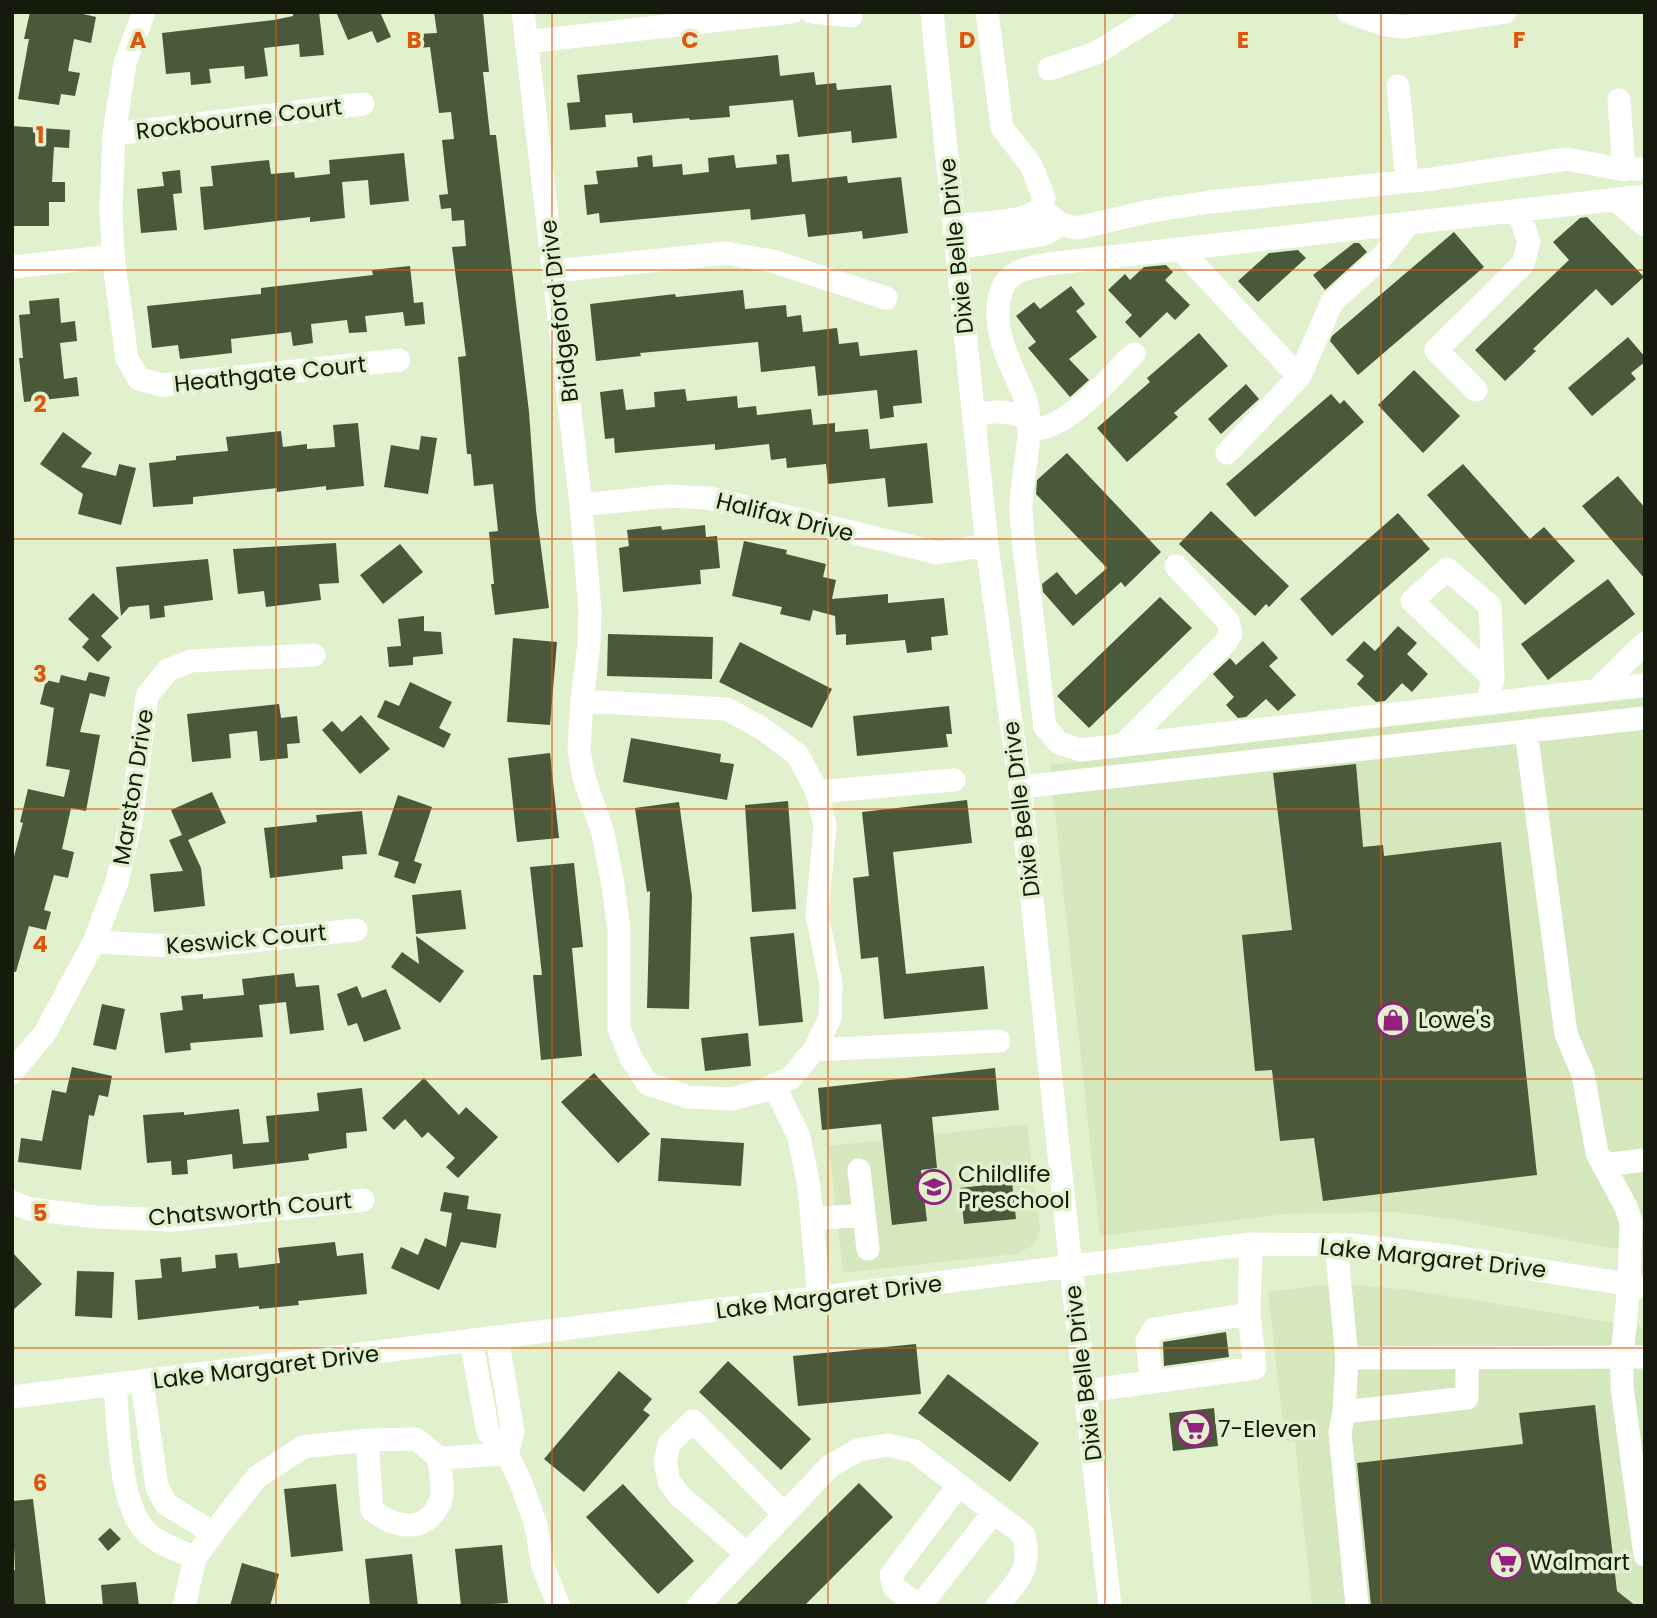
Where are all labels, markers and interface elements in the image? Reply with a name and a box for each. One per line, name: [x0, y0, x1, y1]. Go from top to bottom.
text: A: [130, 24, 147, 56]
text: B: [406, 24, 422, 56]
text: C: [681, 24, 699, 56]
text: D: [959, 24, 975, 56]
text: E: [1237, 24, 1249, 56]
text: F: [1513, 24, 1525, 56]
street label: Rockbourne Court: [134, 90, 344, 148]
text: 1: [36, 119, 44, 151]
street label: Dixie Belle Drive: [931, 156, 981, 336]
street label: Bridgeford Drive: [532, 218, 586, 404]
street label: Heathgate Court: [172, 348, 368, 400]
text: 2: [33, 388, 47, 420]
street label: Halifax Drive: [713, 484, 857, 550]
text: 3: [33, 658, 47, 690]
street label: Marston Drive: [105, 707, 161, 867]
street label: Dixie Belle Drive: [994, 719, 1048, 899]
street label: Keswick Court: [165, 916, 327, 962]
text: 4: [32, 928, 48, 960]
shop icon: Lowe's: [1374, 1001, 1412, 1039]
place label: Lowe's: [1418, 1004, 1491, 1036]
place label: Childlife Preschool: [958, 1158, 1070, 1216]
school or university icon: Childlife Preschool: [915, 1168, 953, 1206]
street label: Chatsworth Court: [147, 1184, 353, 1234]
text: 5: [33, 1197, 47, 1229]
street label: Lake Margaret Drive: [1318, 1230, 1548, 1286]
street label: Lake Margaret Drive: [714, 1267, 944, 1327]
street label: Dixie Belle Drive: [1056, 1283, 1110, 1463]
street label: Lake Margaret Drive: [151, 1337, 381, 1397]
supermarket icon: 7-Eleven: [1175, 1410, 1213, 1448]
place label: 7-Eleven: [1218, 1413, 1317, 1445]
text: 6: [33, 1467, 47, 1499]
supermarket icon: Walmart: [1487, 1543, 1525, 1581]
place label: Walmart: [1530, 1546, 1630, 1578]

